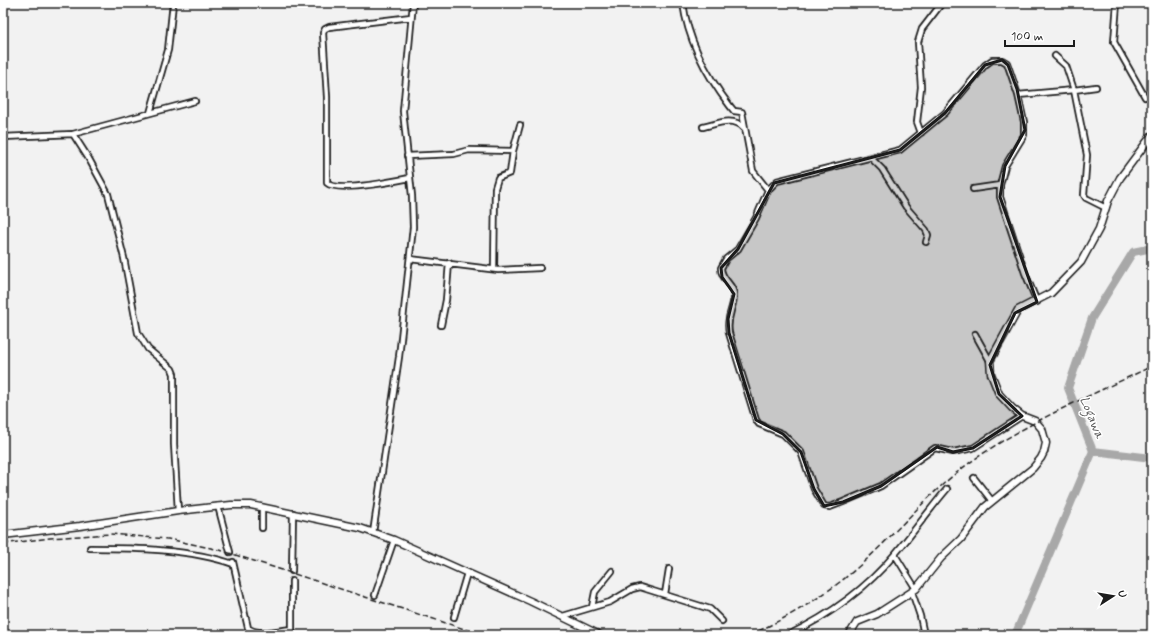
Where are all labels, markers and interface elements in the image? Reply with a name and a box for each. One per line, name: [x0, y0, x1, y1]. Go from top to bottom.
scale bar: [1005, 22, 1074, 48]
text: 100 m: [1011, 29, 1043, 45]
water label: Logawa: [1074, 394, 1108, 443]
north arrow: [1093, 576, 1133, 616]
text: U: [1114, 589, 1129, 599]

